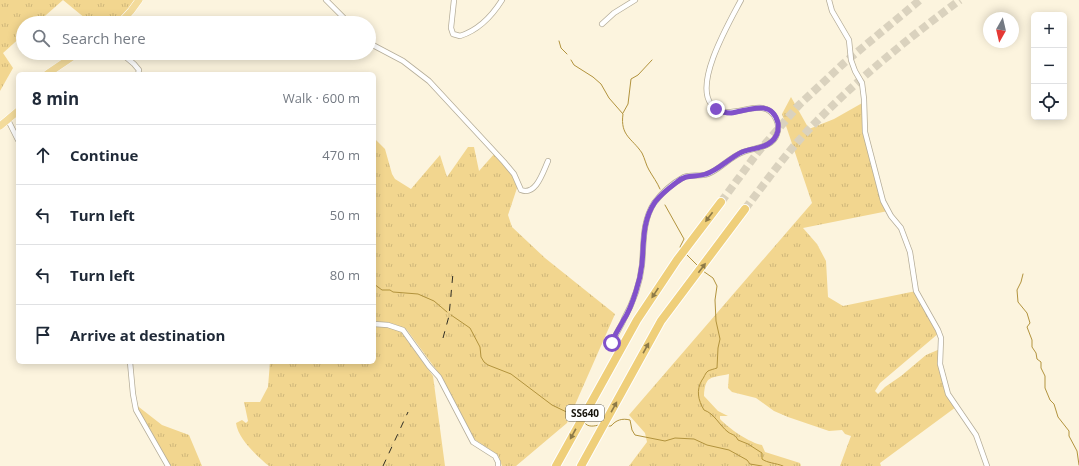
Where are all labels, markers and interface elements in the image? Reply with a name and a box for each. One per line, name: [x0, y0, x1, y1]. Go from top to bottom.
north arrow: [983, 12, 1019, 48]
map controls: [1031, 12, 1067, 120]
button: +: [1031, 12, 1067, 48]
search box: [16, 16, 376, 60]
icon: search: [30, 27, 52, 49]
text: Search here: [62, 28, 146, 48]
button: −: [1031, 48, 1067, 84]
button: locate: [1031, 84, 1067, 120]
text: 8 min: [32, 87, 79, 110]
text: Walk · 600 m: [283, 89, 360, 107]
route end: [707, 100, 725, 118]
icon: ahead: [32, 144, 54, 166]
text: Continue: [70, 145, 138, 165]
text: 470 m: [322, 146, 360, 164]
icon: left: [32, 204, 54, 226]
text: Turn left: [70, 205, 135, 225]
text: 50 m: [330, 206, 360, 224]
one-way arrow: [705, 212, 713, 222]
one-way arrow: [698, 263, 706, 273]
icon: left: [32, 264, 54, 286]
text: Turn left: [70, 265, 135, 285]
text: 80 m: [330, 266, 360, 284]
one-way arrow: [651, 287, 659, 298]
icon: arrive: [32, 324, 54, 346]
text: Arrive at destination: [70, 325, 225, 345]
route start: [603, 334, 621, 352]
one-way arrow: [643, 342, 650, 354]
one-way arrow: [610, 401, 617, 413]
road number: SS640: [566, 405, 604, 421]
one-way arrow: [570, 429, 577, 440]

